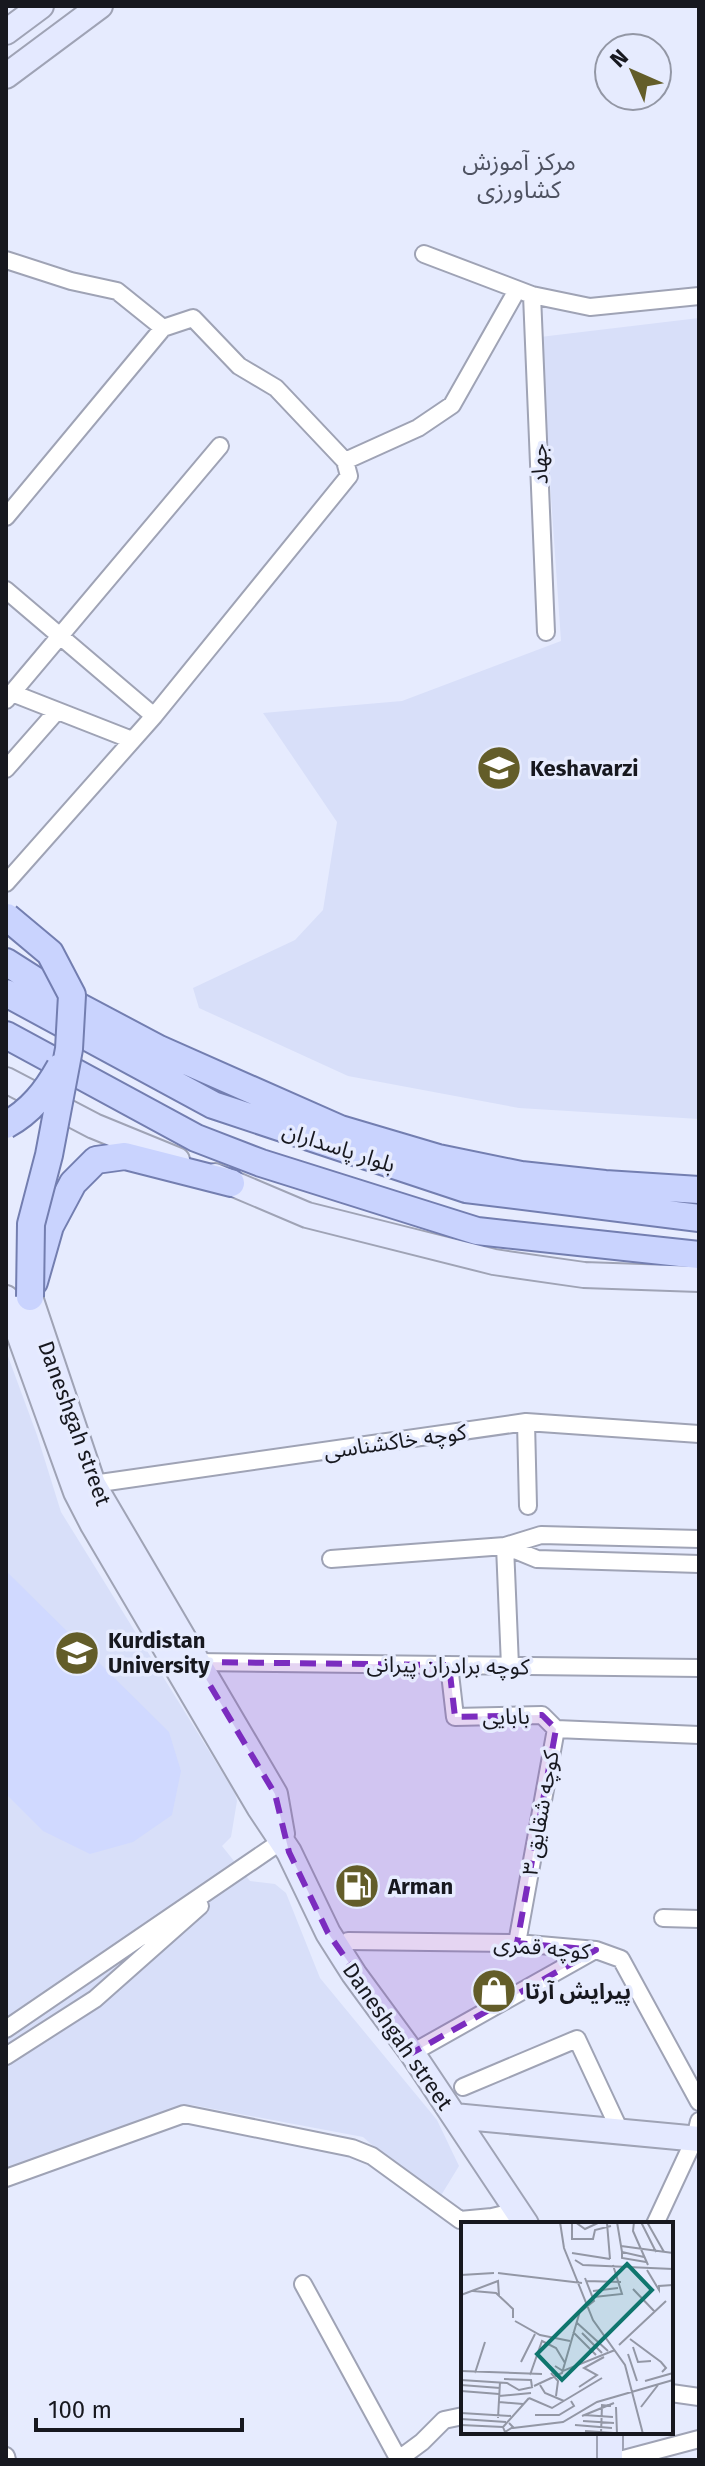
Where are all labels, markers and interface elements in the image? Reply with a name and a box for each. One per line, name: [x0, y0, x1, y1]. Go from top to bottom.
north arrow: [593, 32, 673, 112]
text: N: [605, 44, 634, 73]
district label: مرکز آموزش کشاورزی: [462, 148, 576, 204]
street label: جهاد: [525, 443, 554, 485]
school or university icon: Keshavarzi: [475, 744, 523, 792]
place label: Keshavarzi: [530, 755, 638, 782]
street label: بلوار پاسداران: [279, 1117, 399, 1180]
street label: Daneshgah street: [32, 1337, 117, 1509]
street label: کوچه خاکشناسی: [322, 1418, 469, 1466]
place label: Kurdistan University: [108, 1627, 210, 1679]
school or university icon: Kurdistan University: [53, 1629, 101, 1677]
street label: کوچه برادران پیرانی: [366, 1651, 530, 1682]
street label: بابایی: [482, 1703, 530, 1730]
street label: کوچه شقایق ۳: [516, 1748, 566, 1878]
fuel station icon: Arman: [333, 1862, 381, 1910]
place label: Arman: [387, 1873, 453, 1900]
street label: کوچه قمری: [492, 1930, 592, 1966]
street label: Daneshgah street: [337, 1957, 458, 2115]
shop icon: پیرایش آرتا: [470, 1967, 518, 2015]
place label: پیرایش آرتا: [525, 1978, 631, 2006]
inset map: [461, 2222, 673, 2434]
scale bar: [36, 2382, 242, 2432]
text: 100 m: [48, 2396, 112, 2424]

